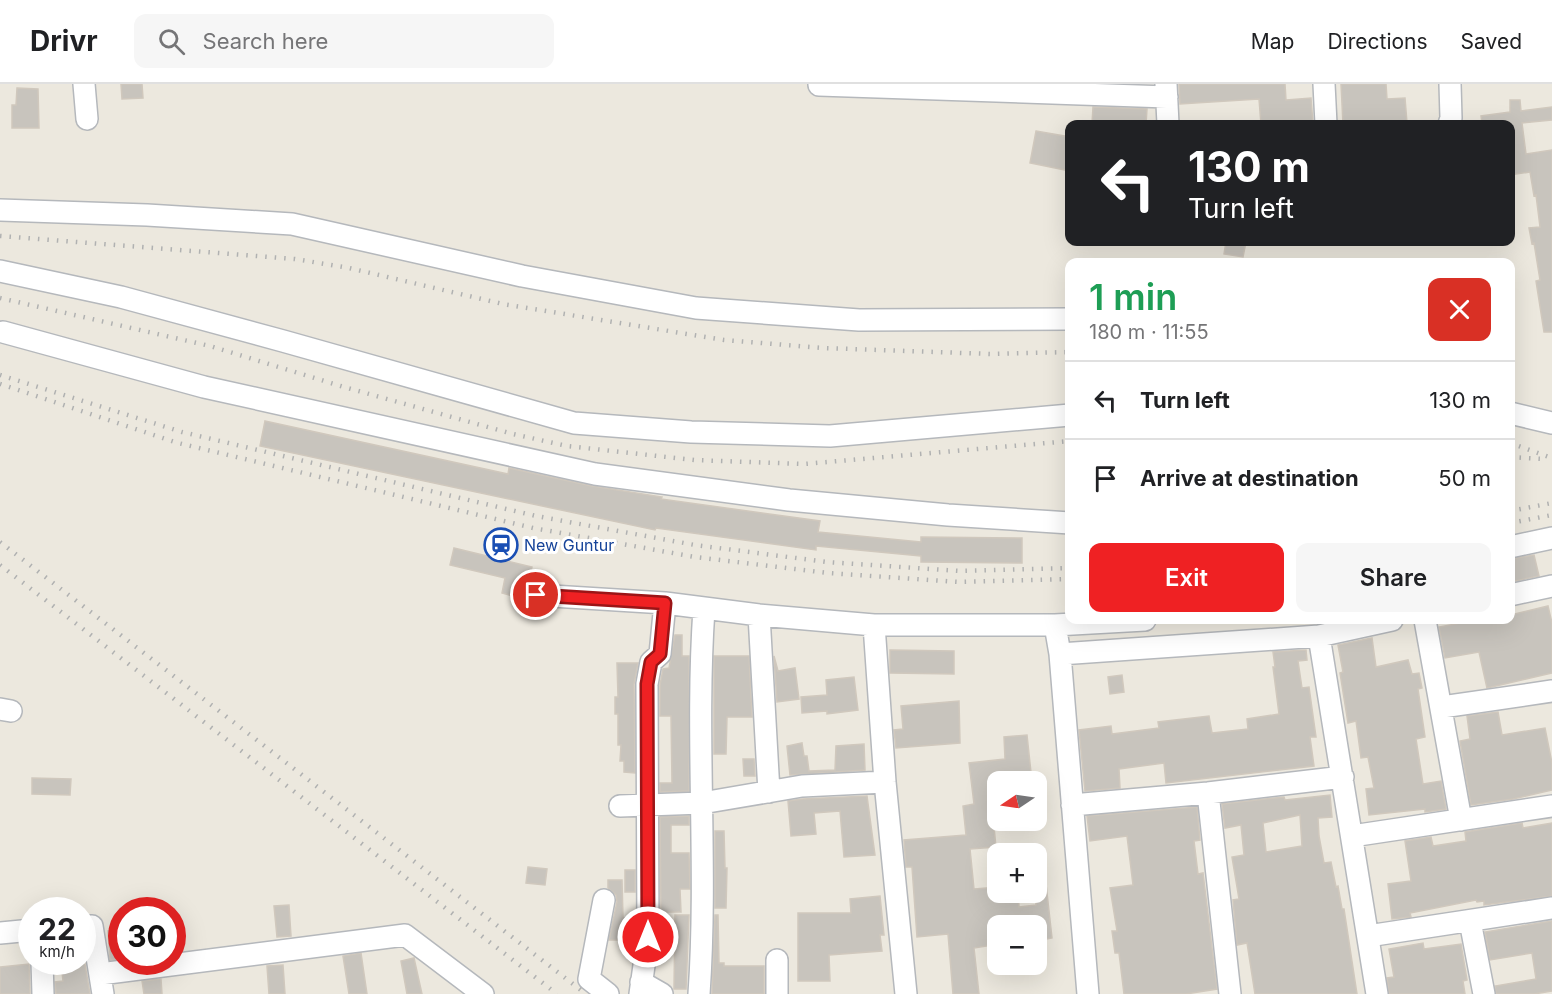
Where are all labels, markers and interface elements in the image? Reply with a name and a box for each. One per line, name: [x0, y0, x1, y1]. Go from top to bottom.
search box: [134, 14, 554, 68]
text: Drivr: [30, 24, 98, 58]
icon: search: [155, 25, 188, 58]
text: Search here: [203, 28, 328, 54]
text: Map: [1251, 29, 1294, 54]
text: Directions: [1327, 29, 1428, 54]
text: Saved: [1461, 29, 1522, 54]
text: 130 m: [1188, 141, 1310, 192]
icon: left: [1089, 144, 1167, 222]
text: Turn left: [1188, 192, 1294, 225]
text: 1 min: [1089, 275, 1177, 319]
button: close: [1428, 278, 1491, 341]
text: 180 m · 11:55: [1089, 320, 1209, 344]
icon: left: [1089, 384, 1122, 417]
text: Turn left: [1140, 387, 1230, 413]
text: 130 m: [1429, 387, 1491, 413]
icon: arrive: [1089, 462, 1122, 495]
text: Arrive at destination: [1140, 465, 1359, 491]
text: 50 m: [1438, 465, 1491, 491]
station icon: New Guntur: [483, 527, 519, 563]
place label: New Guntur: [524, 535, 614, 555]
button: Exit: [1089, 543, 1284, 612]
button: Share: [1296, 543, 1491, 612]
pin: [510, 569, 561, 620]
icon: arrive: [519, 578, 552, 611]
north arrow: [987, 771, 1047, 831]
map controls: [987, 771, 1047, 975]
button: +: [987, 843, 1047, 903]
speed limit sign: 30: [108, 897, 186, 975]
position arrow: [616, 905, 680, 969]
text: 22: [38, 911, 76, 947]
button: −: [987, 915, 1047, 975]
text: km/h: [39, 942, 75, 961]

